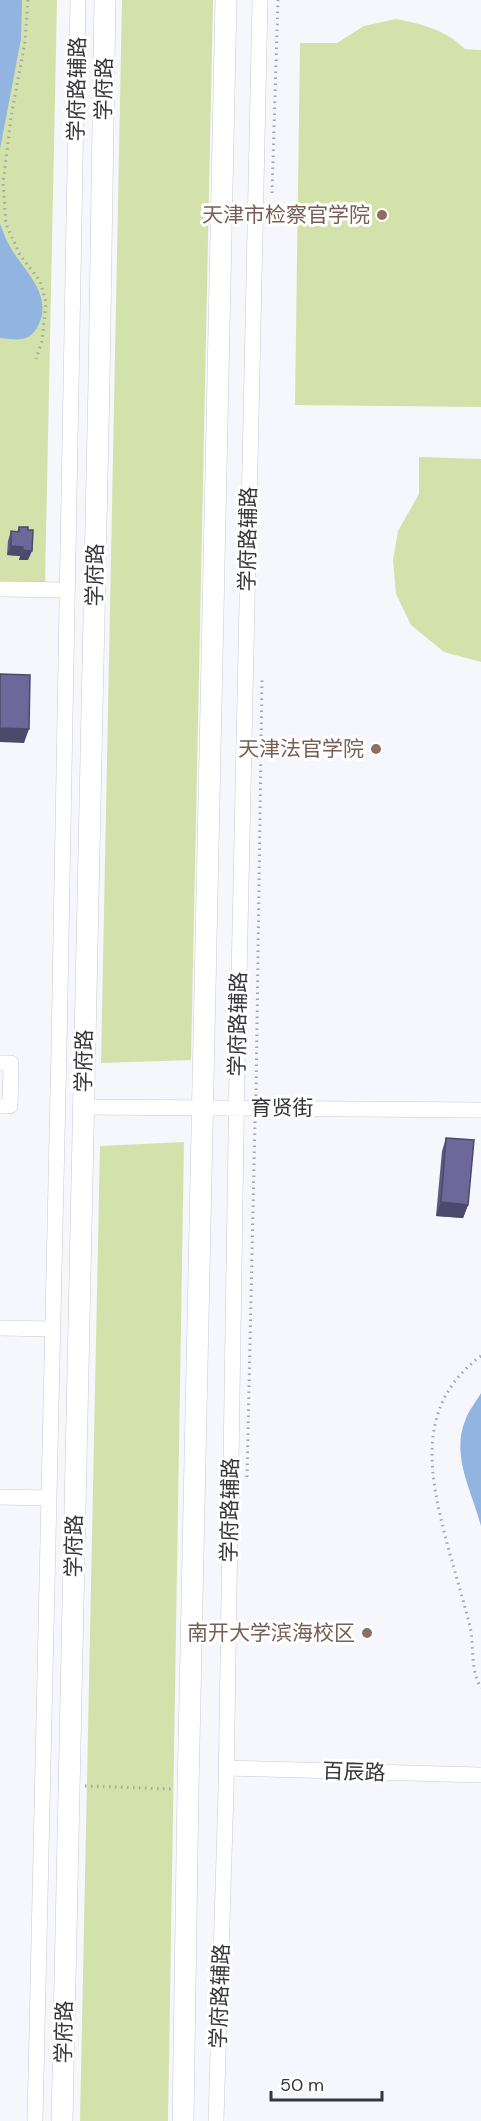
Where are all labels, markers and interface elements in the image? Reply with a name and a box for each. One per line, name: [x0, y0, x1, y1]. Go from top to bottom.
street label: 学府路辅路: [62, 36, 92, 142]
street label: 学府路: [89, 57, 119, 121]
place label: 天津市检察官学院: [202, 201, 370, 229]
marker: 天津市检察官学院: [375, 208, 389, 222]
street label: 学府路辅路: [233, 486, 263, 592]
street label: 学府路: [80, 543, 110, 607]
place label: 天津法官学院: [238, 735, 364, 763]
marker: 天津法官学院: [369, 742, 383, 756]
street label: 学府路辅路: [223, 971, 253, 1077]
street label: 学府路: [69, 1029, 99, 1093]
street label: 育贤街: [251, 1094, 314, 1122]
street label: 学府路辅路: [215, 1457, 245, 1563]
street label: 学府路: [59, 1514, 89, 1578]
place label: 南开大学滨海校区: [187, 1619, 355, 1647]
marker: 南开大学滨海校区: [360, 1626, 374, 1640]
street label: 百辰路: [322, 1757, 386, 1787]
street label: 学府路辅路: [204, 1943, 236, 2049]
street label: 学府路: [49, 2000, 79, 2064]
scale bar: [271, 2064, 382, 2102]
text: 50 m: [280, 2073, 324, 2097]

